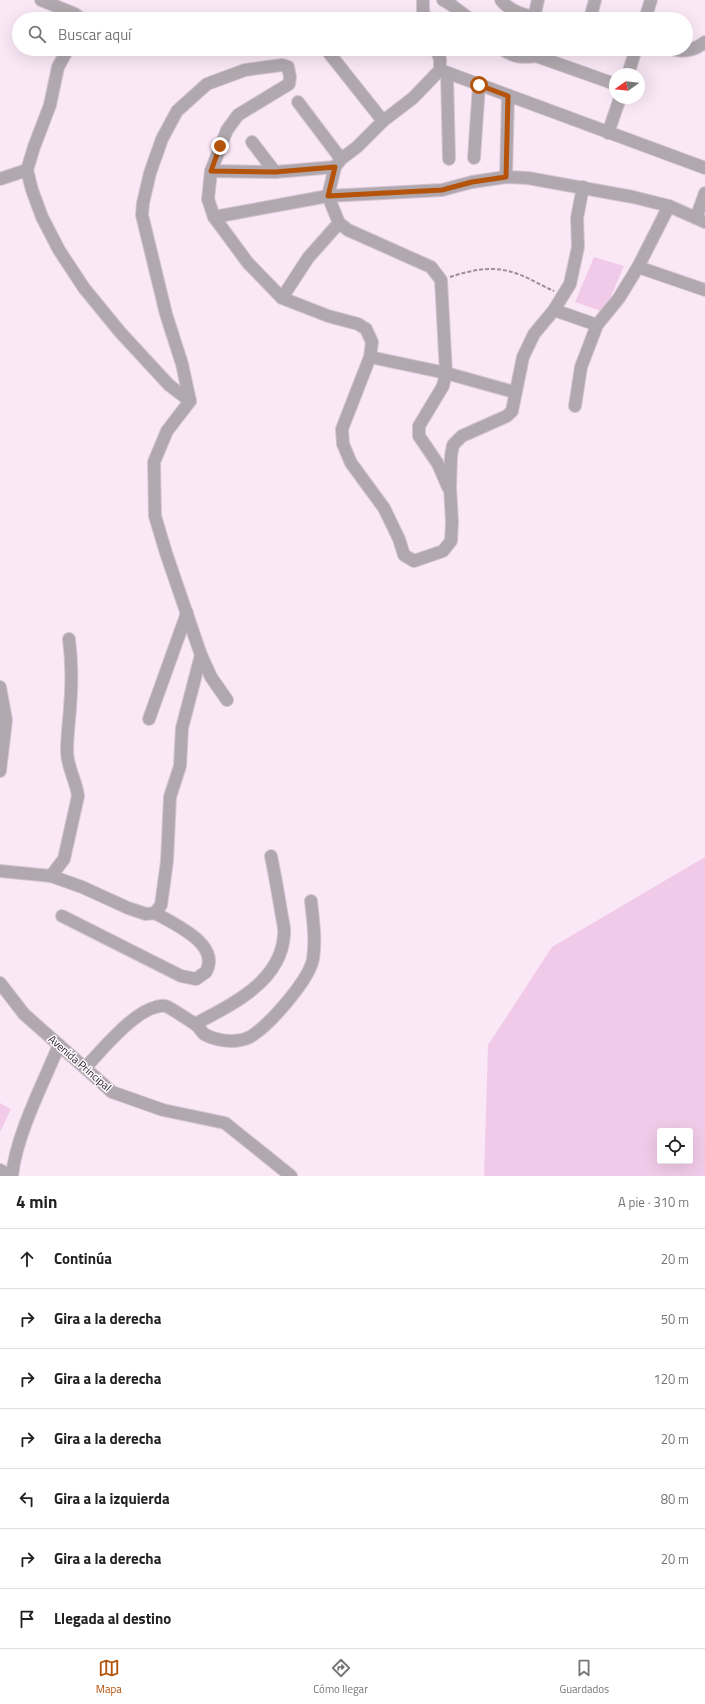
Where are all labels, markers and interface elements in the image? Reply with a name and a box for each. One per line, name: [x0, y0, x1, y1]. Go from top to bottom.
search box: [12, 12, 693, 56]
icon: search: [26, 23, 48, 45]
text: Buscar aquí: [58, 23, 131, 46]
north arrow: [609, 68, 645, 104]
route start: [470, 76, 488, 94]
route end: [211, 137, 229, 155]
street label: Avenida Principal: [45, 1031, 115, 1095]
map controls: [657, 1128, 693, 1164]
button: locate: [657, 1128, 693, 1164]
text: 4 min: [16, 1189, 57, 1215]
text: A pie · 310 m: [618, 1192, 689, 1212]
text: Continúa: [54, 1247, 112, 1270]
icon: ahead: [16, 1248, 38, 1270]
text: 20 m: [661, 1249, 689, 1269]
text: Gira a la derecha: [54, 1307, 161, 1330]
icon: right: [16, 1308, 38, 1330]
text: 50 m: [661, 1309, 689, 1329]
text: Gira a la derecha: [54, 1367, 161, 1390]
icon: right: [16, 1368, 38, 1390]
text: 120 m: [653, 1369, 689, 1389]
text: Gira a la derecha: [54, 1427, 161, 1450]
icon: right: [16, 1428, 38, 1450]
text: 20 m: [661, 1429, 689, 1449]
text: Gira a la izquierda: [54, 1487, 170, 1510]
icon: left: [16, 1488, 38, 1510]
text: 80 m: [661, 1489, 689, 1509]
text: Gira a la derecha: [54, 1547, 161, 1570]
icon: right: [16, 1548, 38, 1570]
text: 20 m: [661, 1549, 689, 1569]
text: Llegada al destino: [54, 1607, 171, 1630]
icon: arrive: [16, 1608, 38, 1630]
tab: Mapa: [96, 1657, 122, 1697]
tab: Cómo llegar: [313, 1657, 368, 1697]
tab: Guardados: [559, 1657, 609, 1697]

